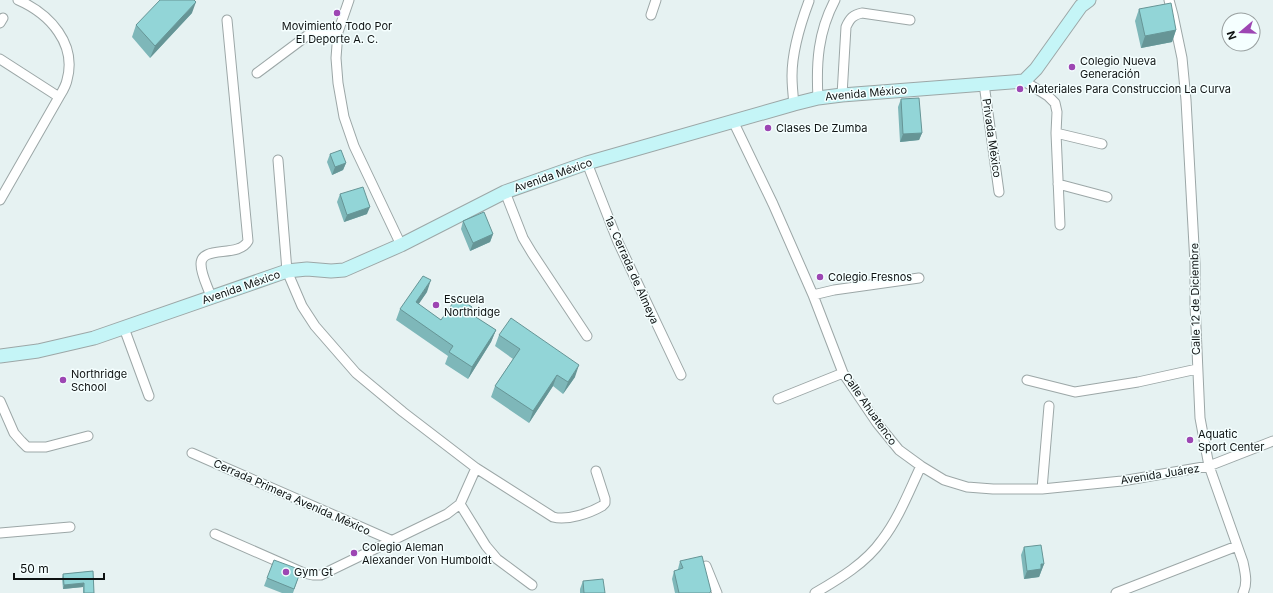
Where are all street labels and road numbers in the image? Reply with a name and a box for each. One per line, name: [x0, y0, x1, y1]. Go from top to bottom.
street label: Avenida México: [825, 82, 908, 104]
street label: Privada México: [980, 97, 1005, 179]
street label: Avenida México: [512, 155, 594, 195]
street label: 1a. Cerrada de Almeya: [602, 214, 662, 326]
street label: Calle 12 de Diciembre: [1187, 243, 1203, 355]
street label: Avenida México: [200, 267, 282, 307]
street label: Calle Ahuatenco: [840, 370, 900, 448]
street label: Cerrada Primera Avenida México: [211, 456, 373, 538]
street label: Avenida Juárez: [1120, 461, 1200, 487]

